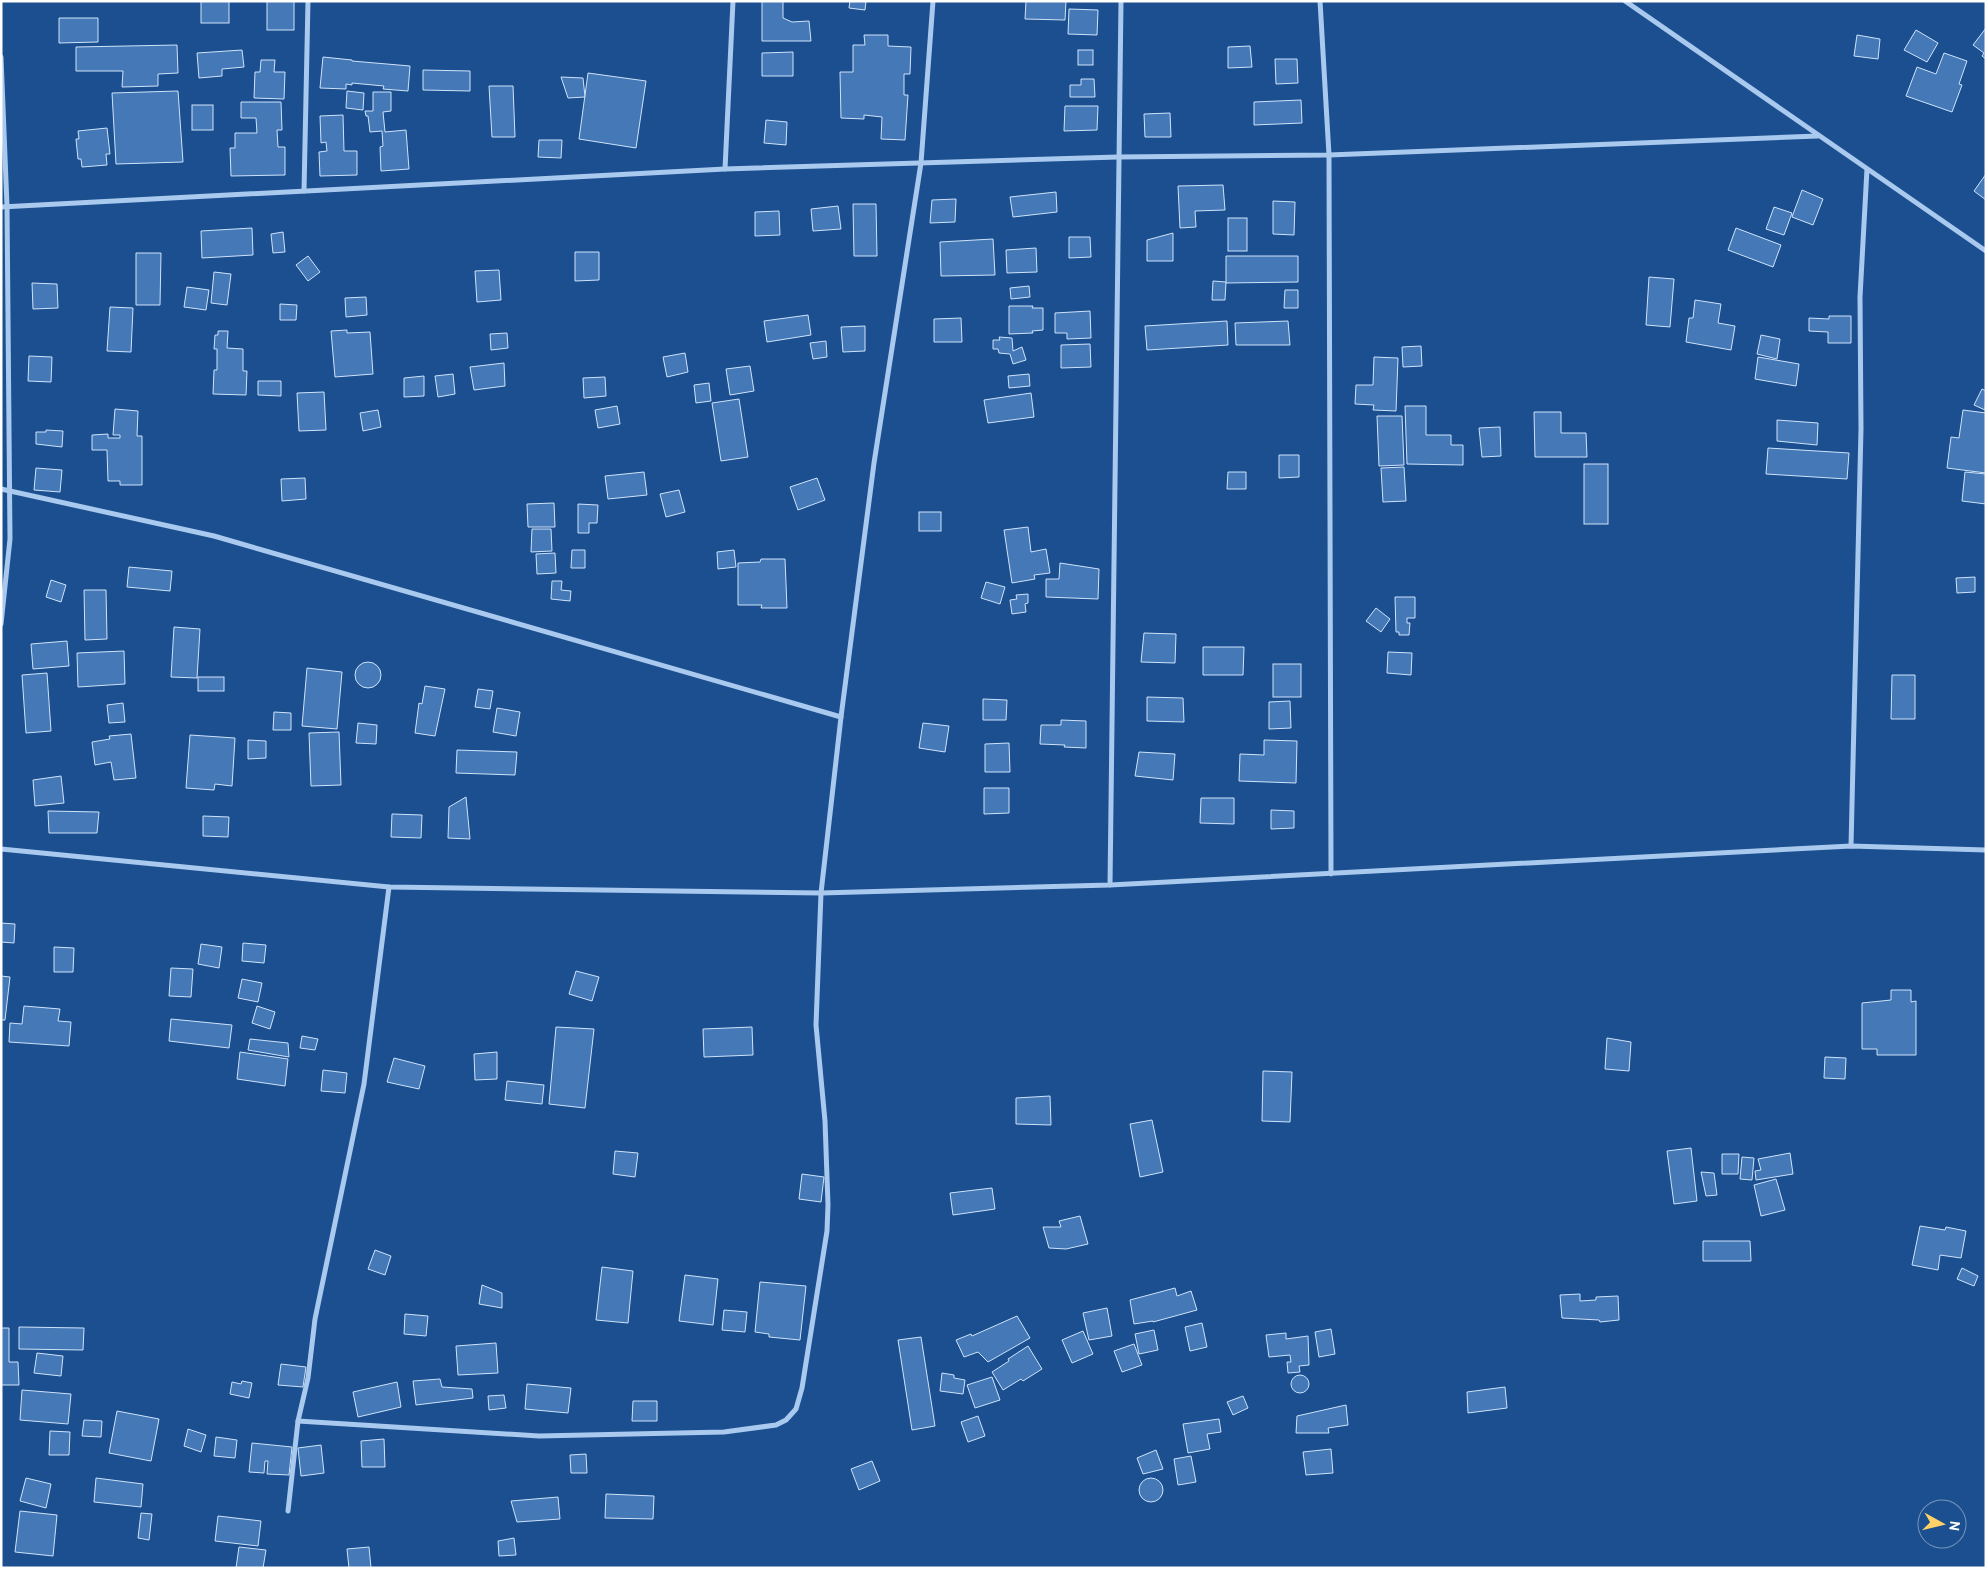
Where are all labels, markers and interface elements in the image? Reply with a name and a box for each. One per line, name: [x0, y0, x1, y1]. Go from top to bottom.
north arrow: [1917, 1499, 1967, 1549]
text: N: [1944, 1519, 1963, 1532]

